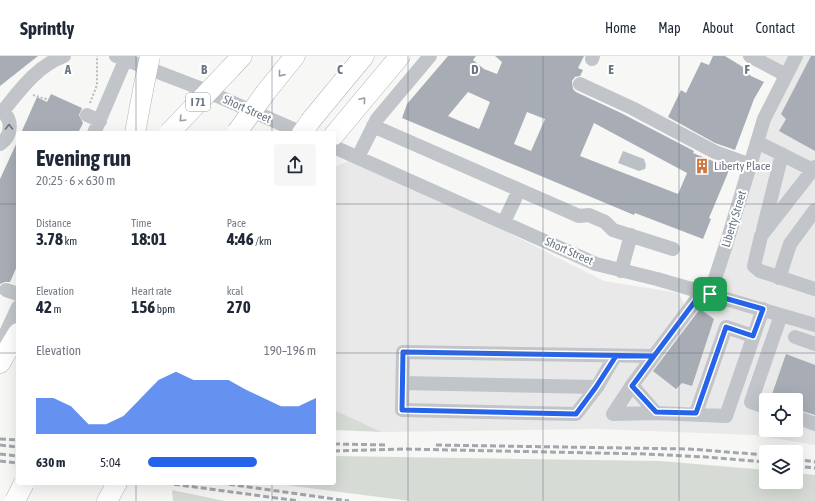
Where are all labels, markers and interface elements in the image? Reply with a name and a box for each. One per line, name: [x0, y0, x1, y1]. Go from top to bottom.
text: Sprintly: [20, 17, 74, 39]
text: Home: [605, 20, 636, 36]
text: Map: [658, 20, 681, 36]
text: About: [703, 20, 734, 36]
text: Contact: [756, 20, 795, 36]
text: A: [64, 62, 72, 77]
text: B: [201, 62, 208, 77]
text: C: [337, 62, 343, 77]
text: D: [471, 62, 479, 77]
text: E: [608, 62, 614, 77]
text: F: [744, 62, 750, 77]
one-way arrow: [278, 69, 285, 77]
street label: Short Street: [221, 92, 274, 126]
road number: I 71: [186, 93, 210, 111]
one-way arrow: [359, 97, 366, 105]
one-way arrow: [179, 115, 186, 122]
one-way arrow: [5, 123, 13, 129]
button: share: [274, 144, 316, 186]
text: Evening run: [36, 145, 131, 171]
building icon: Liberty Place: [693, 157, 711, 175]
place label: Liberty Place: [714, 159, 771, 173]
text: 20:25 · 6 × 630 m: [36, 173, 115, 188]
street label: Liberty Street: [719, 189, 749, 249]
text: Distance: [36, 217, 71, 229]
text: Time: [131, 217, 151, 229]
text: Pace: [227, 217, 246, 229]
text: 3.78: [36, 229, 63, 249]
text: 18:01: [131, 229, 167, 249]
text: 4:46: [227, 229, 254, 249]
street label: Short Street: [543, 234, 596, 268]
text: km: [63, 235, 77, 247]
text: /km: [254, 235, 272, 247]
pin: [693, 277, 727, 311]
icon: arrive: [699, 283, 721, 305]
text: Elevation: [36, 285, 74, 297]
text: Heart rate: [131, 285, 172, 297]
text: kcal: [227, 285, 243, 297]
text: 42: [36, 297, 52, 317]
text: 156: [131, 297, 155, 317]
text: 270: [227, 297, 251, 317]
text: m: [52, 303, 61, 315]
text: bpm: [155, 303, 175, 315]
text: Elevation: [36, 343, 81, 358]
text: 190–196 m: [264, 343, 316, 358]
map controls: [759, 393, 803, 489]
button: locate: [759, 393, 803, 437]
button: layers: [759, 445, 803, 489]
text: 630 m: [36, 455, 65, 470]
text: 5:04: [100, 455, 121, 470]

